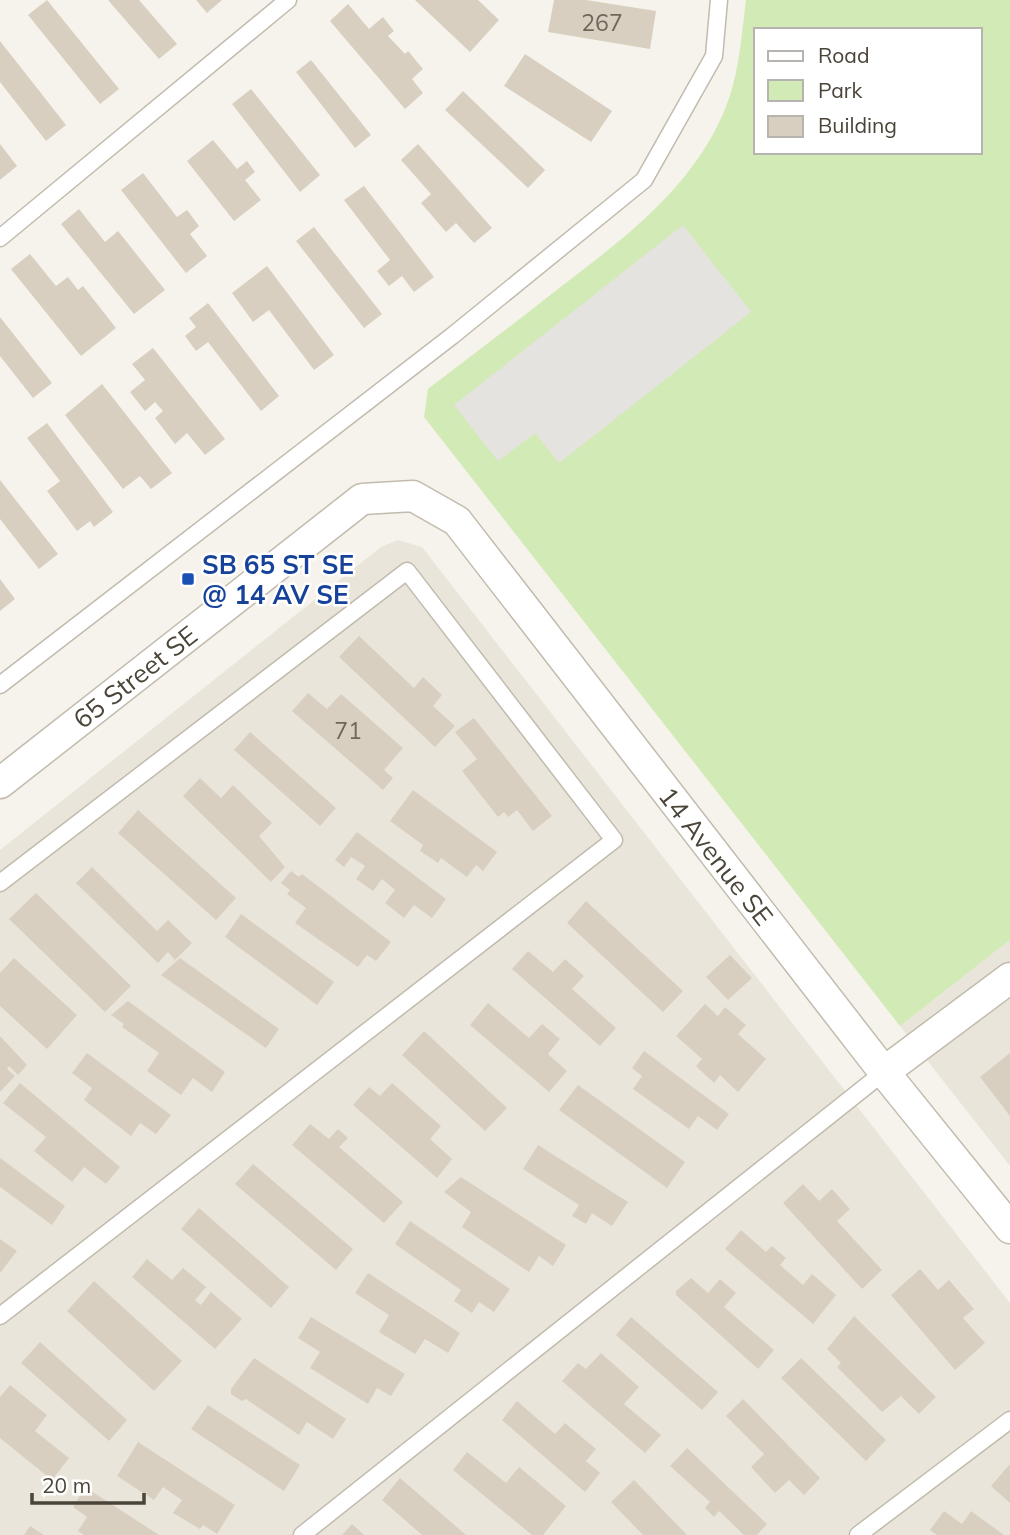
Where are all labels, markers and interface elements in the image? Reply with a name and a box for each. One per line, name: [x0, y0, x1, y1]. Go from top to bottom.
house number: 267: [581, 8, 623, 37]
legend: [754, 28, 982, 154]
text: Road: [818, 42, 869, 68]
text: Park: [818, 77, 862, 103]
text: Building: [818, 112, 897, 138]
place label: SB 65 ST SE @ 14 AV SE: [202, 548, 354, 611]
marker: SB 65 ST SE @ 14 AV SE: [180, 571, 196, 587]
street label: 65 Street SE: [66, 618, 204, 736]
house number: 71: [334, 716, 362, 745]
street label: 14 Avenue SE: [652, 780, 780, 932]
scale bar: [32, 1462, 144, 1506]
text: 20 m: [42, 1472, 91, 1498]

